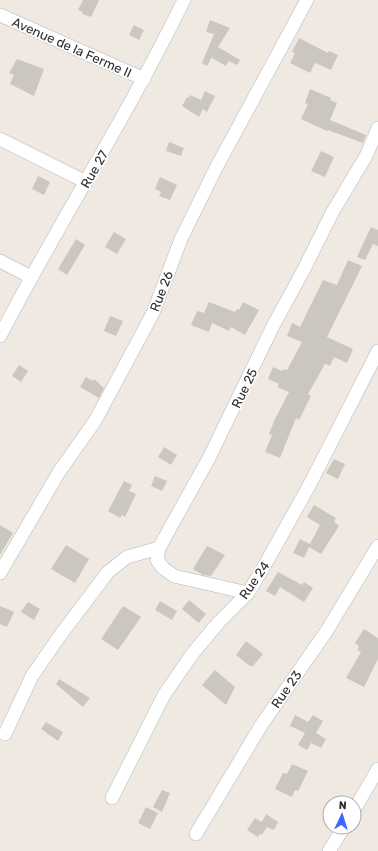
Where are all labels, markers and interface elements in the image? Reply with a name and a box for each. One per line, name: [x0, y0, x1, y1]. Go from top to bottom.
street label: Avenue de la Ferme II: [10, 14, 134, 81]
street label: Rue 27: [78, 147, 111, 191]
street label: Rue 26: [147, 269, 176, 314]
street label: Rue 25: [228, 366, 261, 410]
street label: Rue 24: [236, 559, 273, 602]
street label: Rue 23: [268, 668, 305, 711]
north arrow: [322, 795, 362, 835]
text: N: [338, 799, 347, 812]

